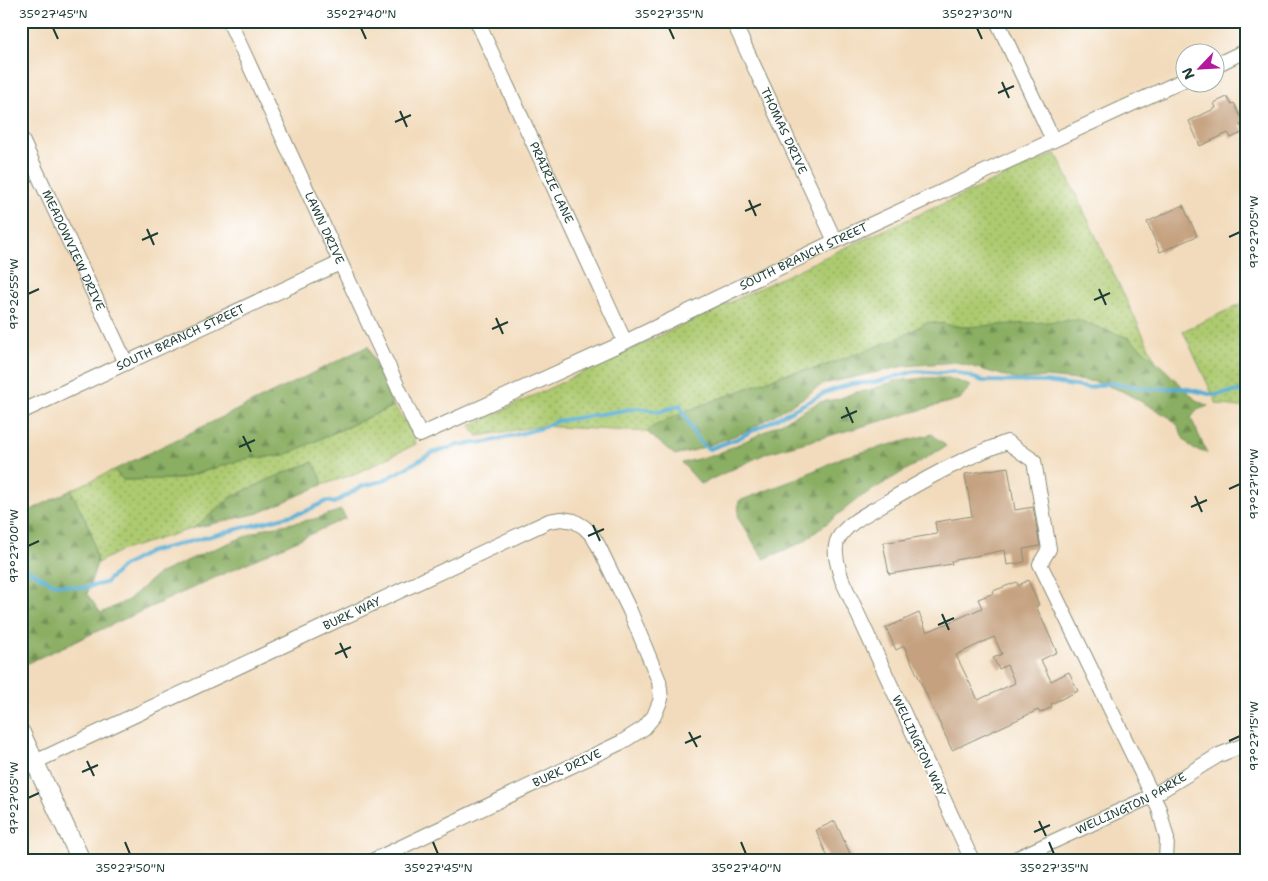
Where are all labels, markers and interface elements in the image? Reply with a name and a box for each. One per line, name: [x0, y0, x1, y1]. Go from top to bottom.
text: 35°27'45"N: [18, 6, 88, 22]
text: 35°27'40"N: [326, 6, 396, 22]
text: 35°27'35"N: [634, 6, 704, 22]
text: 35°27'30"N: [942, 6, 1012, 22]
north arrow: [1176, 42, 1226, 92]
text: N: [1178, 65, 1199, 82]
street label: THOMAS DRIVE: [757, 85, 811, 177]
street label: PRAIRIE LANE: [526, 139, 577, 226]
street label: MEADOWVIEW DRIVE: [38, 187, 108, 313]
street label: LAWN DRIVE: [301, 189, 348, 267]
text: 97°27'05"W: [1246, 196, 1262, 268]
street label: SOUTH BRANCH STREET: [737, 219, 871, 294]
text: 97°26'55"W: [6, 258, 22, 330]
street label: SOUTH BRANCH STREET: [114, 300, 248, 374]
text: 97°27'10"W: [1246, 449, 1262, 519]
text: 97°27'00"W: [6, 509, 22, 583]
street label: BURK WAY: [320, 593, 384, 634]
street label: WELLINGTON WAY: [888, 693, 950, 800]
text: 97°27'15"W: [1246, 701, 1262, 771]
street label: BURK DRIVE: [530, 745, 604, 791]
text: 97°27'05"W: [6, 762, 22, 834]
street label: WELLINGTON PARKE: [1073, 769, 1189, 838]
text: 35°27'50"N: [95, 860, 165, 876]
text: 35°27'45"N: [403, 860, 473, 876]
text: 35°27'40"N: [711, 860, 781, 876]
text: 35°27'35"N: [1019, 860, 1089, 876]

